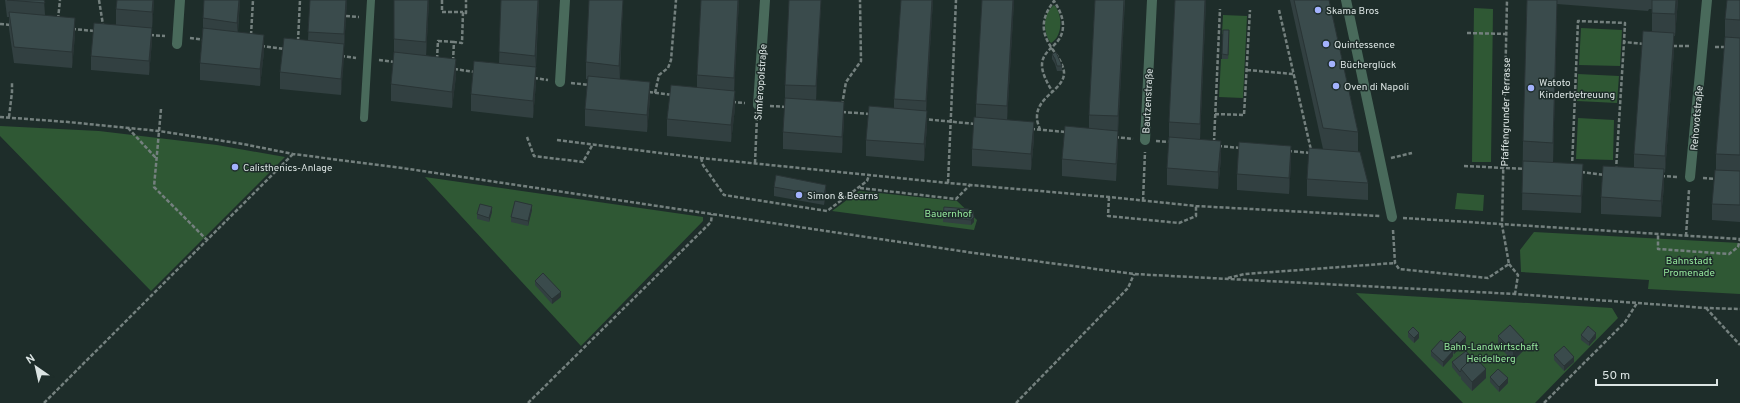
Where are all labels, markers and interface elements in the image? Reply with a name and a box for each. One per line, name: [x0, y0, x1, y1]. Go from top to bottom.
marker: Skama Bros: [1313, 5, 1323, 15]
place label: Skama Bros: [1326, 5, 1379, 18]
marker: Quintessence: [1321, 39, 1331, 49]
place label: Quintessence: [1334, 39, 1395, 52]
street label: Simferopolstraße: [752, 43, 771, 121]
street label: Pfaffengrunder Terrasse: [1499, 58, 1514, 166]
marker: Bücherglück: [1327, 59, 1337, 69]
place label: Bücherglück: [1340, 59, 1396, 72]
street label: Bautzenstraße: [1140, 68, 1157, 134]
place label: Watoto Kinderbetreuung: [1539, 77, 1615, 102]
marker: Oven di Napoli: [1331, 81, 1341, 91]
place label: Oven di Napoli: [1344, 81, 1409, 94]
marker: Watoto Kinderbetreuung: [1526, 83, 1536, 93]
street label: Rehovotstraße: [1688, 85, 1707, 151]
marker: Calisthenics-Anlage: [230, 162, 240, 172]
place label: Calisthenics-Anlage: [243, 162, 332, 175]
marker: Simon & Bearns: [794, 190, 804, 200]
place label: Simon & Bearns: [807, 190, 879, 203]
park label: Bauernhof: [924, 208, 972, 221]
park label: Bahnstadt Promenade: [1663, 255, 1715, 280]
park label: Bahn-Landwirtschaft Heidelberg: [1444, 341, 1539, 366]
north arrow: [16, 347, 56, 387]
text: N: [24, 352, 38, 368]
scale bar: [1596, 361, 1717, 387]
text: 50 m: [1602, 368, 1630, 384]

